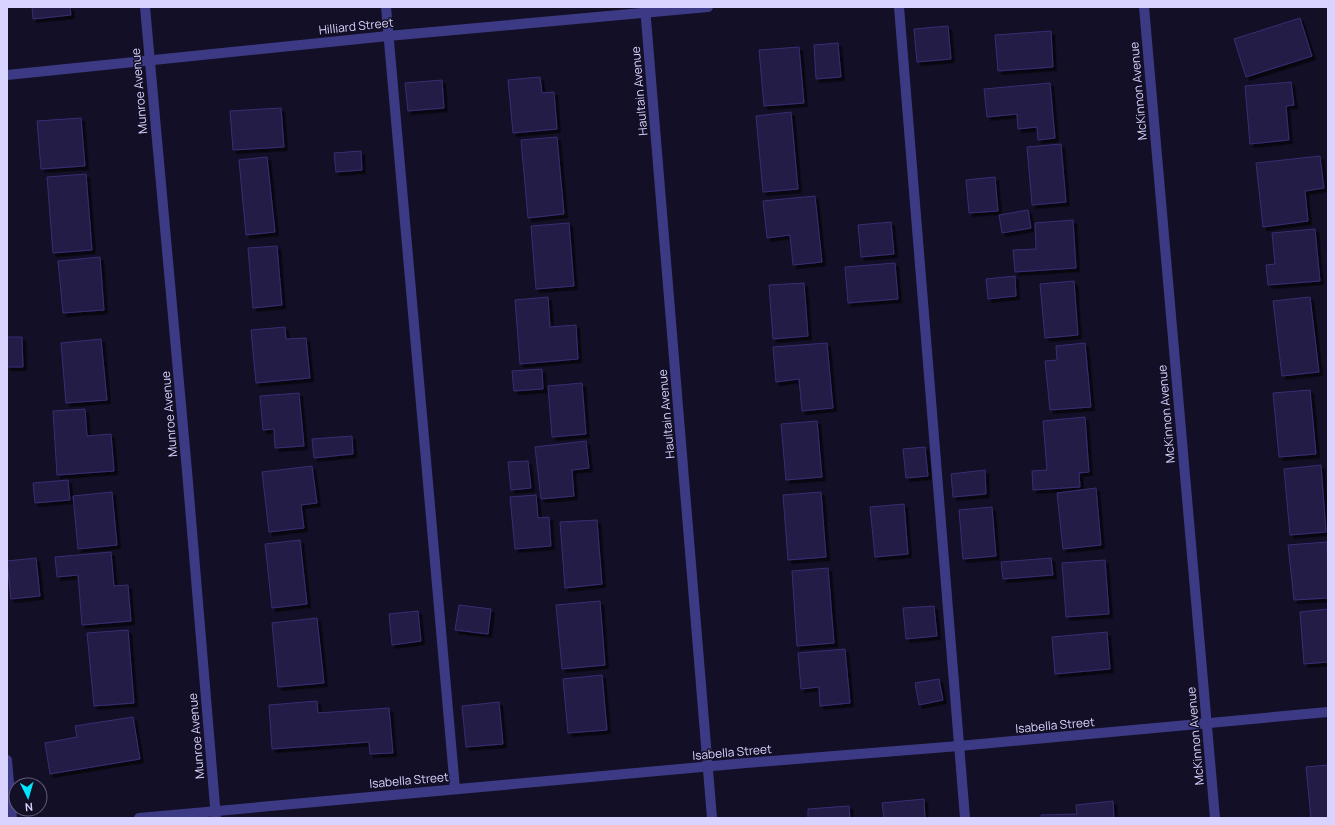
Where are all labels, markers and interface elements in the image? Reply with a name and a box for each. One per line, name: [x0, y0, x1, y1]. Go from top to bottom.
street label: Hilliard Street: [318, 14, 394, 38]
street label: McKinnon Avenue: [1125, 41, 1151, 141]
street label: Haultain Avenue: [627, 46, 651, 136]
street label: Munroe Avenue: [127, 47, 151, 135]
street label: McKinnon Avenue: [1153, 364, 1179, 464]
street label: Haultain Avenue: [654, 369, 678, 459]
street label: Munroe Avenue: [157, 370, 181, 458]
street label: McKinnon Avenue: [1182, 686, 1208, 786]
street label: Munroe Avenue: [184, 692, 208, 780]
street label: Isabella Street: [1015, 713, 1096, 737]
street label: Isabella Street: [692, 740, 773, 764]
street label: Isabella Street: [369, 768, 450, 792]
north arrow: [8, 777, 48, 817]
text: N: [24, 800, 34, 815]

